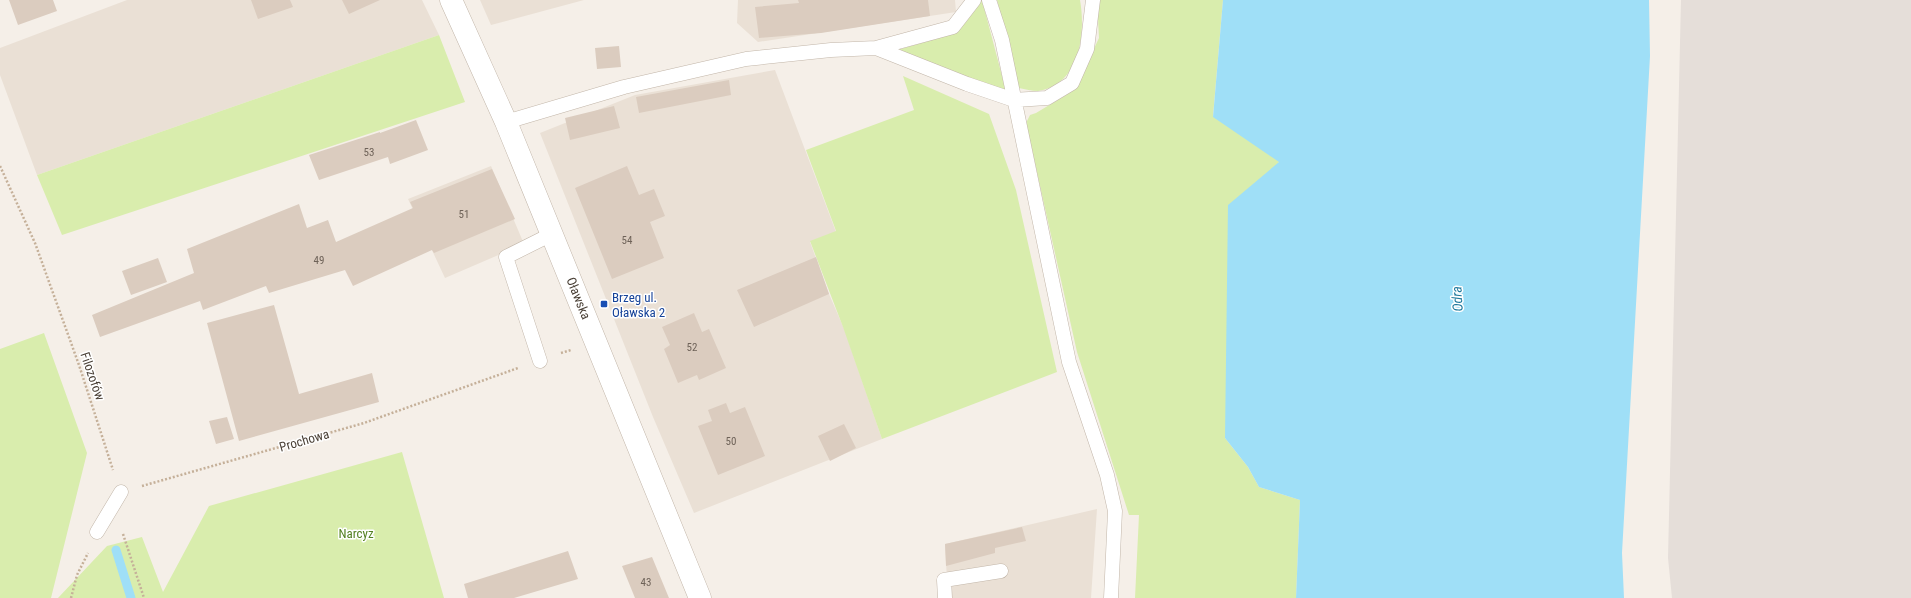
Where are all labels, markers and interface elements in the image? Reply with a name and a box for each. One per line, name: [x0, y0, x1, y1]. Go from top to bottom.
house number: 53: [364, 146, 374, 159]
house number: 51: [459, 208, 469, 221]
house number: 54: [622, 234, 633, 247]
house number: 49: [314, 254, 324, 267]
street label: Oławska: [563, 275, 594, 321]
water label: Odra: [1448, 286, 1466, 312]
place label: Brzeg ul. Oławska 2: [612, 290, 665, 320]
marker: Brzeg ul. Oławska 2: [599, 299, 609, 309]
house number: 52: [687, 341, 697, 354]
street label: Filozofów: [77, 350, 108, 403]
street label: Prochowa: [278, 426, 331, 455]
house number: 50: [726, 435, 736, 448]
park label: Narcyz: [338, 526, 374, 541]
house number: 43: [641, 576, 651, 589]

